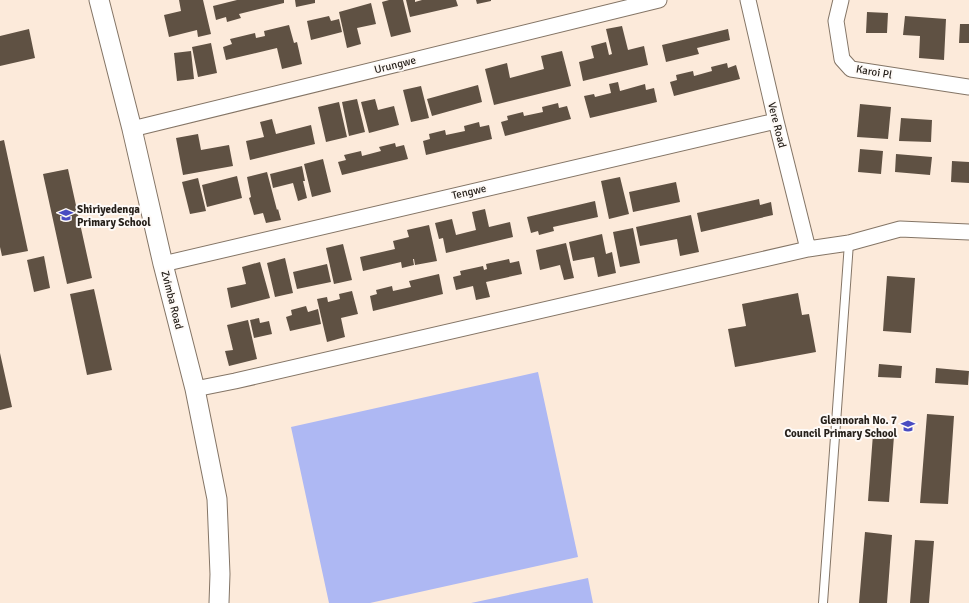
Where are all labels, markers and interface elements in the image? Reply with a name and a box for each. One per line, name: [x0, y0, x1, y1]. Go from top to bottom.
street label: Urungwe: [373, 54, 417, 76]
street label: Karoi Pl: [855, 62, 893, 82]
street label: Vere Road: [765, 101, 789, 149]
street label: Tengwe: [450, 182, 488, 202]
place label: Shiriyedenga Primary School: [77, 203, 151, 229]
school or university icon: Shiriyedenga Primary School: [58, 207, 74, 223]
street label: Zvimba Road: [158, 269, 186, 331]
place label: Glennorah No. 7 Council Primary School: [784, 414, 898, 440]
school or university icon: Glennorah No. 7 Council Primary School: [900, 418, 916, 434]

